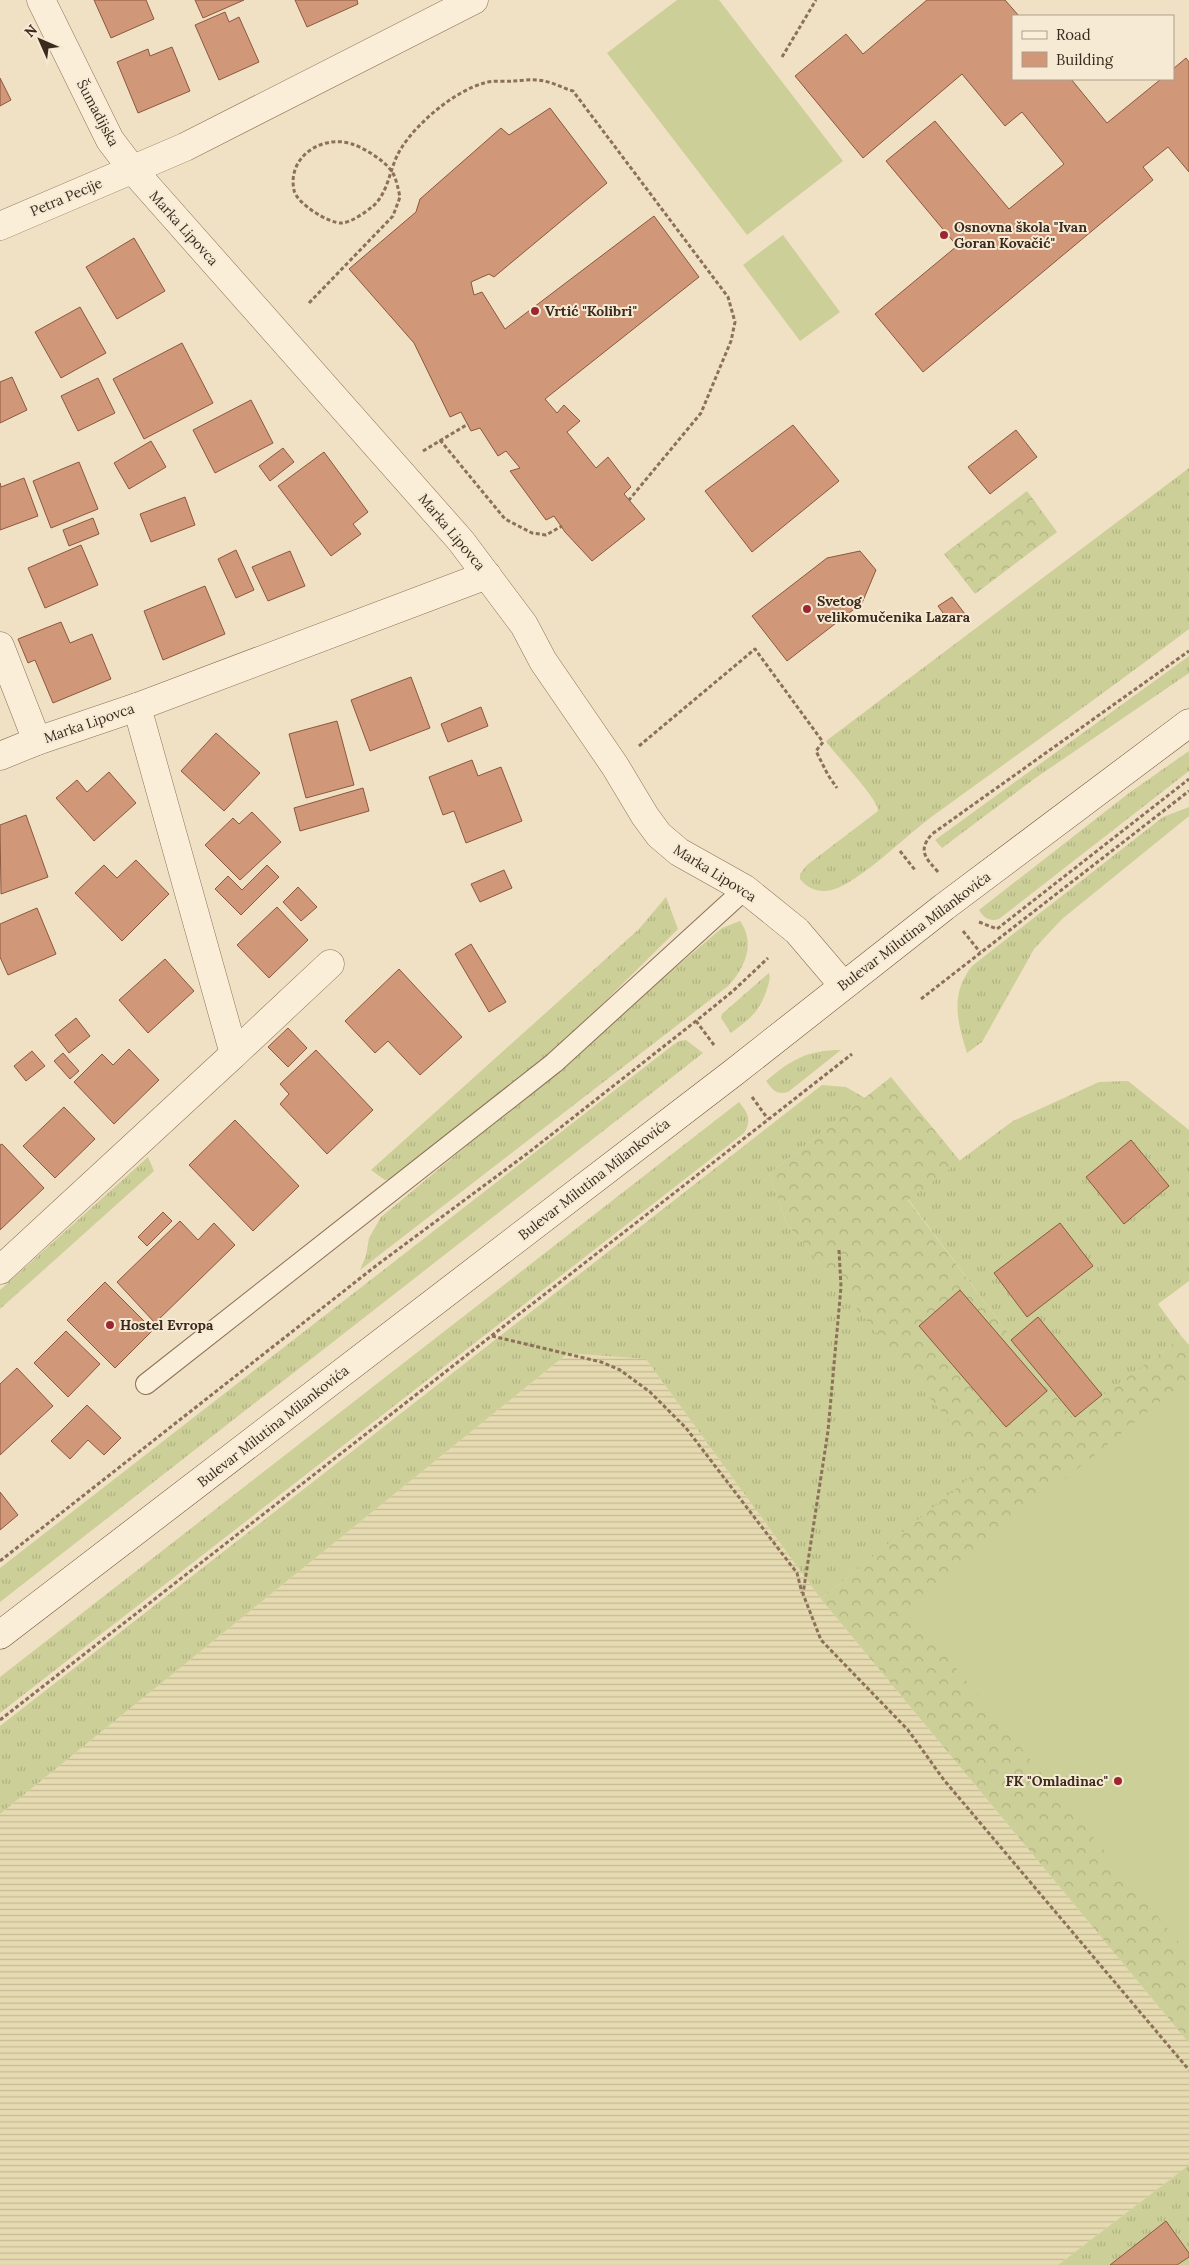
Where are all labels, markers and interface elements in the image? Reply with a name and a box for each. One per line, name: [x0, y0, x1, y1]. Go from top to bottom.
north arrow: [15, 15, 65, 65]
legend: [1012, 15, 1174, 80]
text: N: [21, 20, 41, 41]
text: Road: [1056, 25, 1091, 44]
text: Building: [1056, 50, 1114, 69]
street label: Šumadijska: [73, 76, 123, 150]
street label: Petra Pecije: [27, 174, 105, 220]
street label: Marka Lipovca: [146, 187, 222, 269]
place label: Osnovna škola "Ivan Goran Kovačić": [954, 218, 1087, 252]
marker: Osnovna škola "Ivan Goran Kovačić": [938, 229, 950, 241]
place label: Vrtić "Kolibri": [545, 302, 637, 320]
marker: Vrtić "Kolibri": [529, 305, 541, 317]
street label: Marka Lipovca: [415, 490, 489, 574]
place label: Svetog velikomučenika Lazara: [817, 592, 971, 626]
marker: Svetog velikomučenika Lazara: [801, 603, 813, 615]
street label: Marka Lipovca: [41, 699, 137, 747]
street label: Marka Lipovca: [670, 840, 760, 906]
street label: Bulevar Milutina Milankovića: [834, 867, 994, 995]
street label: Bulevar Milutina Milankovića: [515, 1114, 673, 1244]
place label: Hostel Evropa: [120, 1316, 214, 1334]
marker: Hostel Evropa: [104, 1319, 116, 1331]
street label: Bulevar Milutina Milankovića: [194, 1361, 352, 1491]
place label: FK "Omladinac": [1005, 1772, 1108, 1790]
marker: FK "Omladinac": [1112, 1775, 1124, 1787]

